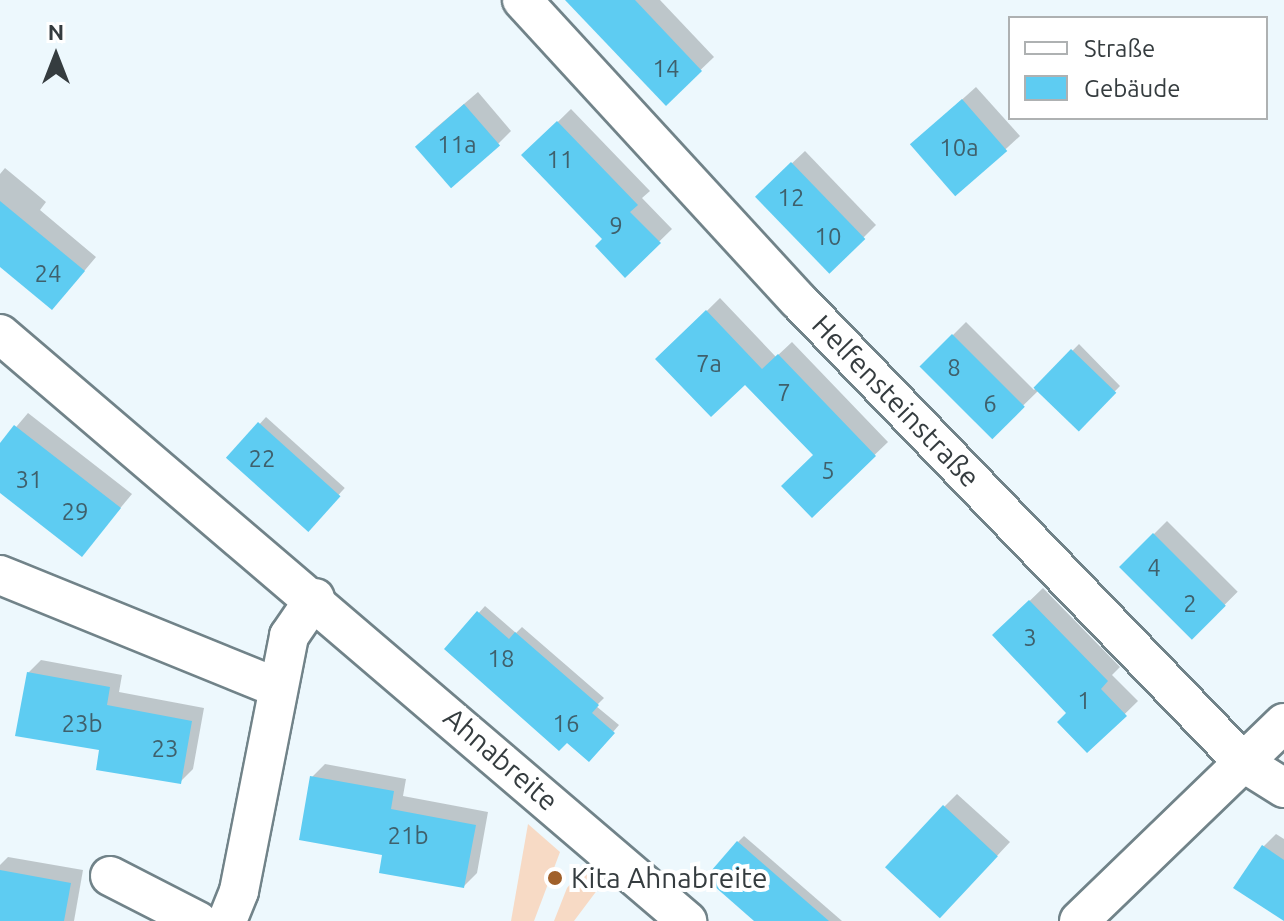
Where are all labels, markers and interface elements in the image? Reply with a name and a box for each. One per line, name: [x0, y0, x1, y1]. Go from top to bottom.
north arrow: [16, 16, 96, 96]
legend: [1008, 16, 1268, 120]
text: N: [48, 19, 64, 44]
text: Straße: [1084, 35, 1155, 62]
house number: 14: [652, 55, 680, 83]
text: Gebäude: [1084, 75, 1181, 102]
house number: 11a: [437, 131, 477, 159]
house number: 10a: [939, 134, 979, 162]
house number: 11: [546, 146, 574, 174]
house number: 12: [777, 184, 805, 212]
house number: 9: [609, 212, 623, 240]
house number: 10: [814, 223, 842, 251]
house number: 24: [34, 260, 62, 288]
street label: Helfensteinstraße: [805, 308, 987, 494]
house number: 7a: [696, 350, 722, 378]
house number: 8: [947, 354, 961, 382]
house number: 7: [777, 379, 791, 407]
house number: 6: [983, 390, 997, 418]
house number: 22: [248, 445, 276, 473]
house number: 5: [821, 457, 835, 485]
house number: 31: [15, 466, 43, 494]
house number: 29: [61, 498, 89, 526]
house number: 4: [1147, 554, 1161, 582]
house number: 2: [1183, 590, 1197, 618]
house number: 3: [1023, 624, 1037, 652]
house number: 18: [487, 645, 515, 673]
house number: 1: [1077, 687, 1091, 715]
street label: Ahnabreite: [437, 700, 565, 818]
house number: 23b: [61, 710, 103, 738]
house number: 16: [552, 710, 580, 738]
house number: 23: [151, 735, 179, 763]
house number: 21b: [387, 822, 429, 850]
place label: Kita Ahnabreite: [571, 861, 767, 895]
marker: Kita Ahnabreite: [546, 869, 564, 887]

